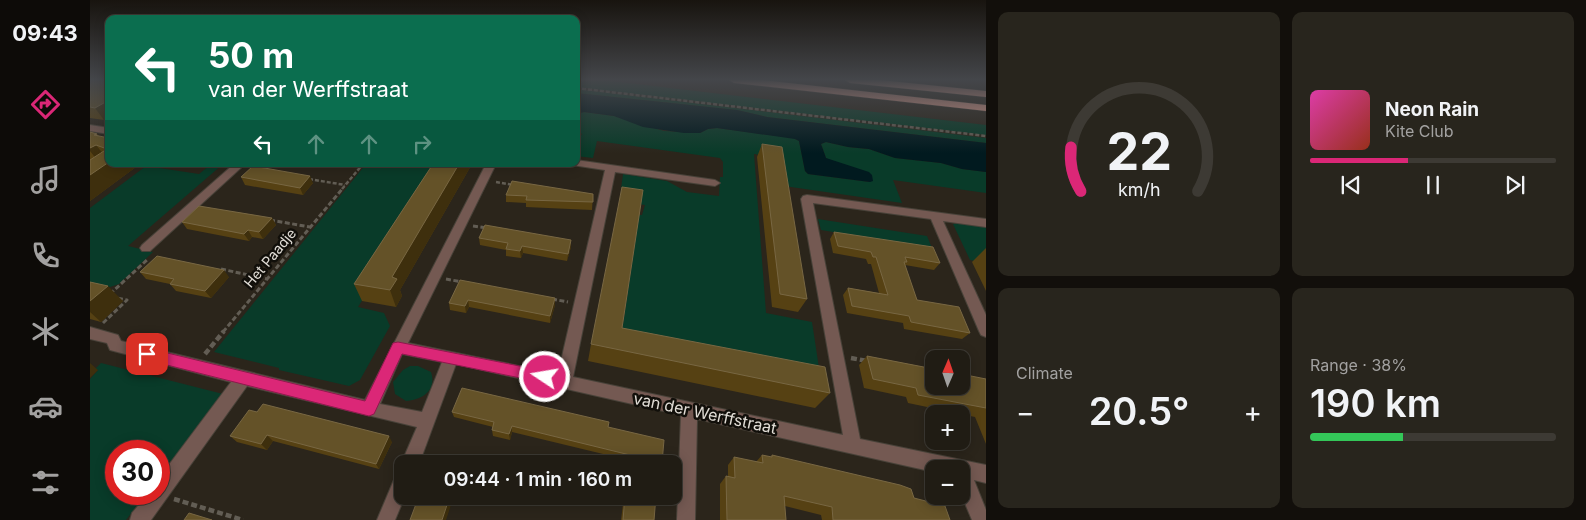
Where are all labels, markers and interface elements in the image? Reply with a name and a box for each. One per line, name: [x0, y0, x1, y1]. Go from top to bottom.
text: 09:43: [12, 20, 78, 46]
text: 50 m: [208, 34, 294, 76]
icon: left: [125, 35, 190, 100]
text: van der Werffstraat: [208, 76, 409, 102]
icon: directions: [28, 87, 63, 122]
text: Neon Rain: [1385, 98, 1479, 121]
text: 22: [1106, 120, 1172, 183]
text: Kite Club: [1385, 121, 1454, 141]
icon: left: [249, 130, 277, 158]
icon: ahead: [302, 130, 330, 158]
icon: ahead: [355, 130, 383, 158]
icon: right: [408, 130, 436, 158]
icon: music: [28, 162, 63, 197]
icon: previous: [1337, 171, 1365, 199]
icon: pause: [1419, 171, 1447, 199]
icon: next: [1501, 171, 1529, 199]
text: km/h: [1118, 179, 1160, 200]
street label: Het Paadje: [240, 225, 299, 291]
icon: phone: [28, 238, 63, 273]
icon: climate: [28, 314, 63, 349]
pin: [126, 333, 168, 375]
icon: arrive: [133, 340, 161, 368]
position arrow: [518, 350, 570, 402]
north arrow: [925, 350, 970, 395]
map controls: [925, 350, 970, 505]
text: Range · 38%: [1310, 355, 1407, 375]
text: Climate: [1016, 363, 1073, 383]
text: 190 km: [1310, 380, 1441, 426]
street label: van der Werffstraat: [632, 388, 778, 438]
text: 20.5°: [1089, 388, 1189, 434]
icon: car: [28, 389, 63, 424]
text: −: [1016, 395, 1035, 429]
text: +: [1243, 395, 1262, 429]
button: +: [925, 405, 970, 450]
speed limit sign: 30: [105, 440, 170, 505]
button: −: [925, 460, 970, 505]
icon: filters: [28, 465, 63, 500]
text: 09:44 · 1 min · 160 m: [444, 468, 632, 491]

